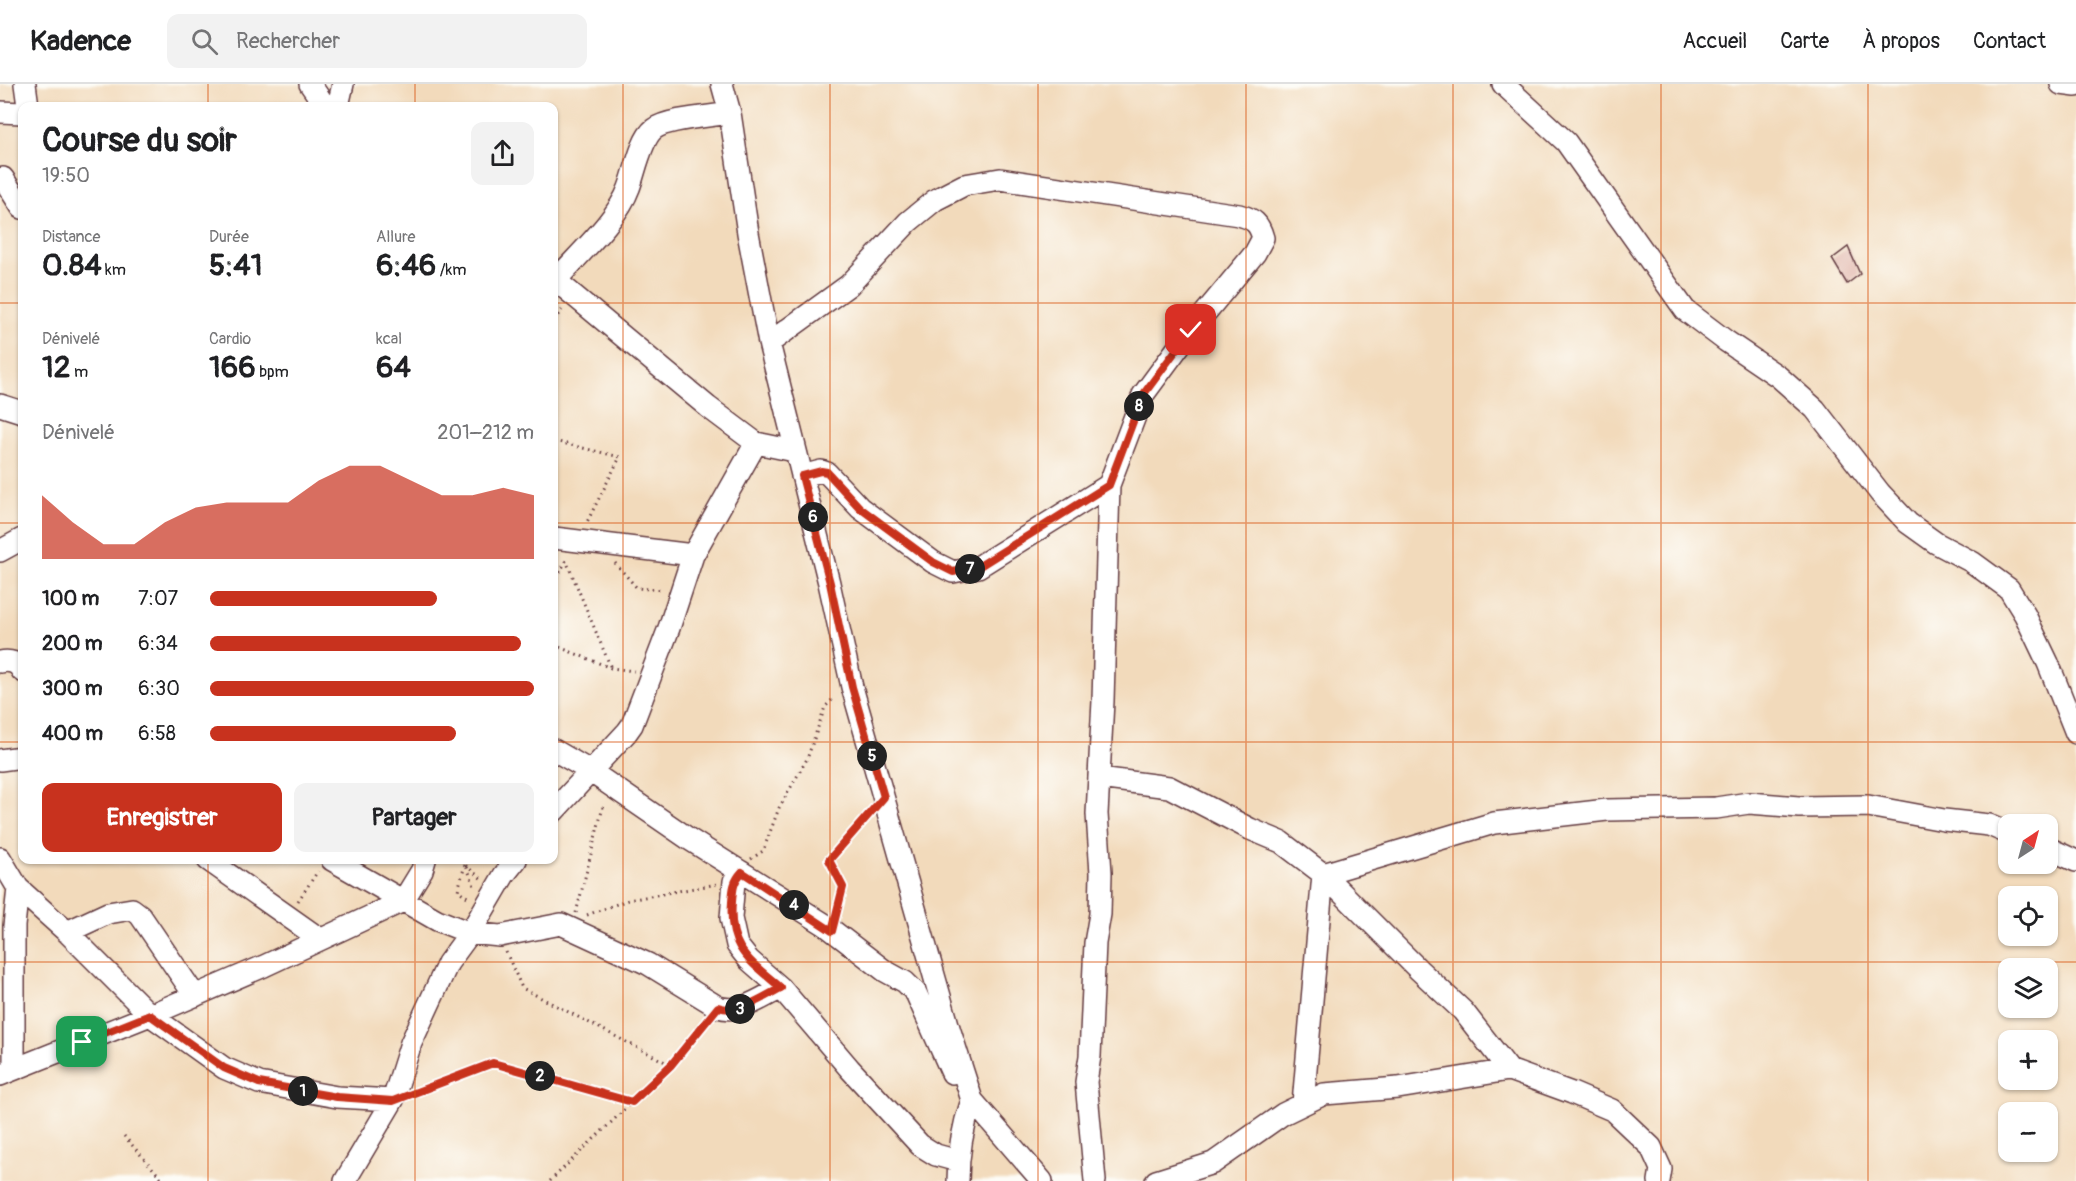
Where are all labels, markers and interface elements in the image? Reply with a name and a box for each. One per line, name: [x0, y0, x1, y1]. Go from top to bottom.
search box: [167, 14, 587, 68]
text: Kadence: [30, 24, 131, 59]
icon: search: [188, 25, 221, 58]
text: Rechercher: [236, 27, 340, 55]
text: Accueil: [1683, 28, 1747, 55]
text: Carte: [1780, 28, 1829, 55]
text: À propos: [1862, 28, 1940, 55]
text: Contact: [1973, 28, 2046, 55]
text: Course du soir: [42, 120, 237, 161]
button: share: [471, 122, 534, 185]
text: 19:50: [42, 163, 90, 188]
text: Distance: [42, 227, 101, 247]
text: Durée: [209, 227, 249, 247]
text: Allure: [376, 227, 415, 247]
text: 0.84: [42, 247, 102, 284]
text: 5:41: [209, 247, 262, 284]
text: 6:46: [376, 247, 436, 284]
text: km: [102, 260, 126, 280]
text: /km: [436, 260, 466, 280]
pin: [1165, 304, 1216, 355]
icon: check: [1174, 313, 1207, 346]
text: Dénivelé: [42, 329, 100, 349]
text: Cardio: [209, 329, 251, 349]
text: kcal: [376, 329, 402, 349]
text: 12: [42, 349, 71, 386]
text: 166: [209, 349, 256, 386]
text: 64: [376, 349, 411, 386]
text: m: [71, 362, 88, 382]
text: bpm: [256, 362, 289, 382]
pin: 8: [1124, 391, 1154, 421]
text: 8: [1135, 396, 1143, 416]
text: Dénivelé: [42, 420, 115, 445]
text: 201–212 m: [437, 420, 534, 445]
pin: 6: [798, 502, 828, 532]
text: 6: [808, 507, 818, 527]
pin: 7: [955, 554, 985, 584]
text: 7: [966, 559, 974, 579]
text: 100 m: [42, 586, 99, 611]
text: 7:07: [138, 586, 178, 611]
text: 200 m: [42, 631, 103, 656]
text: 6:34: [138, 631, 178, 656]
text: 300 m: [42, 676, 103, 701]
text: 6:30: [138, 676, 180, 701]
text: 400 m: [42, 721, 103, 746]
text: 6:58: [138, 721, 176, 746]
pin: 5: [857, 741, 887, 771]
text: 5: [868, 746, 876, 766]
button: Enregistrer: [42, 783, 282, 852]
button: Partager: [294, 783, 534, 852]
north arrow: [1998, 814, 2058, 874]
map controls: [1998, 814, 2058, 1162]
button: locate: [1998, 886, 2058, 946]
pin: 4: [779, 890, 809, 920]
text: 4: [789, 895, 799, 915]
button: layers: [1998, 958, 2058, 1018]
pin: 3: [725, 994, 755, 1024]
text: 3: [736, 999, 744, 1019]
pin: [56, 1016, 107, 1067]
icon: arrive: [65, 1025, 98, 1058]
button: +: [1998, 1030, 2058, 1090]
pin: 2: [525, 1061, 555, 1091]
text: 2: [536, 1066, 544, 1086]
pin: 1: [288, 1076, 318, 1106]
text: 1: [300, 1081, 306, 1101]
button: −: [1998, 1102, 2058, 1162]

